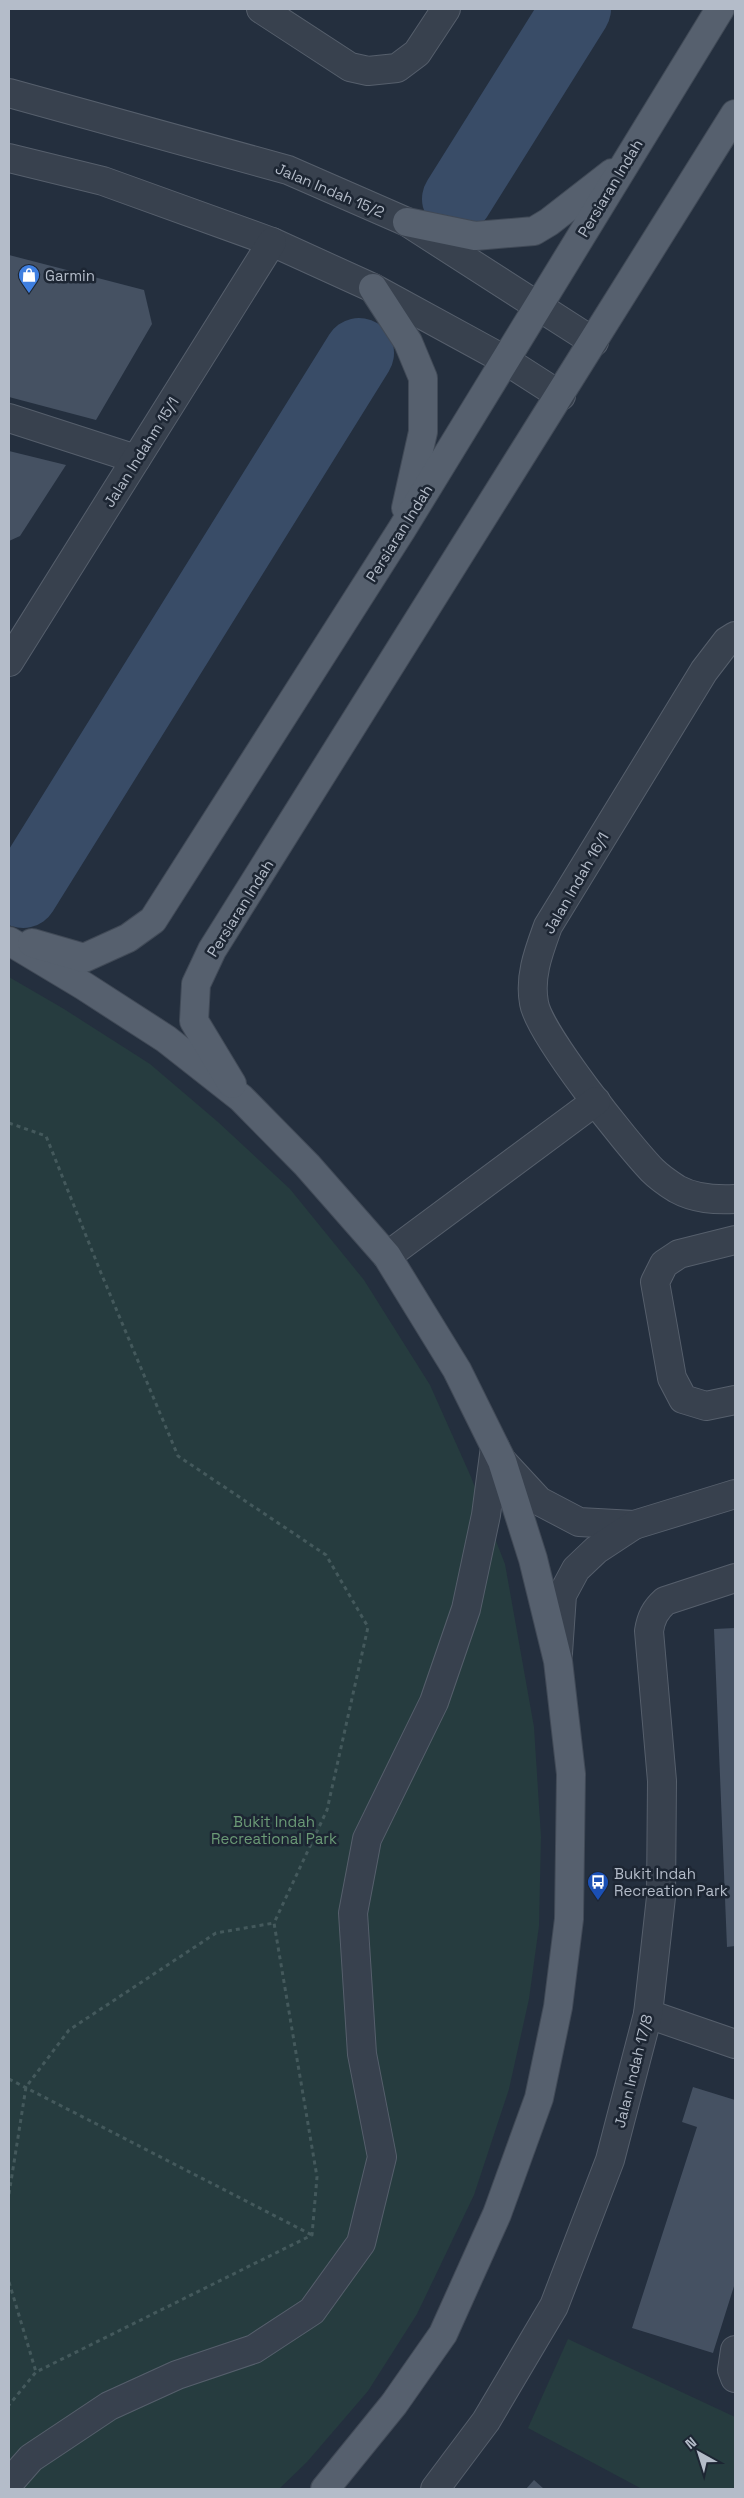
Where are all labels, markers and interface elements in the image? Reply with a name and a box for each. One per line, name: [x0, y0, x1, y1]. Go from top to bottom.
street label: Persiaran Indah: [573, 136, 647, 240]
street label: Jalan Indah 15/2: [273, 158, 387, 222]
shop icon: Garmin: [17, 263, 41, 294]
place label: Garmin: [45, 266, 95, 285]
street label: Jalan Indahm 15/1: [99, 393, 183, 511]
street label: Persiaran Indah: [362, 481, 436, 585]
street label: Jalan Indah 16/1: [539, 829, 613, 937]
street label: Persiaran Indah: [203, 856, 277, 960]
park label: Bukit Indah Recreational Park: [211, 1812, 337, 1848]
place label: Bukit Indah Recreation Park: [614, 1864, 728, 1900]
bus stop icon: Bukit Indah Recreation Park: [586, 1870, 610, 1901]
street label: Jalan Indah 17/8: [610, 2012, 656, 2130]
north arrow: [674, 2428, 724, 2478]
text: N: [682, 2433, 700, 2453]

